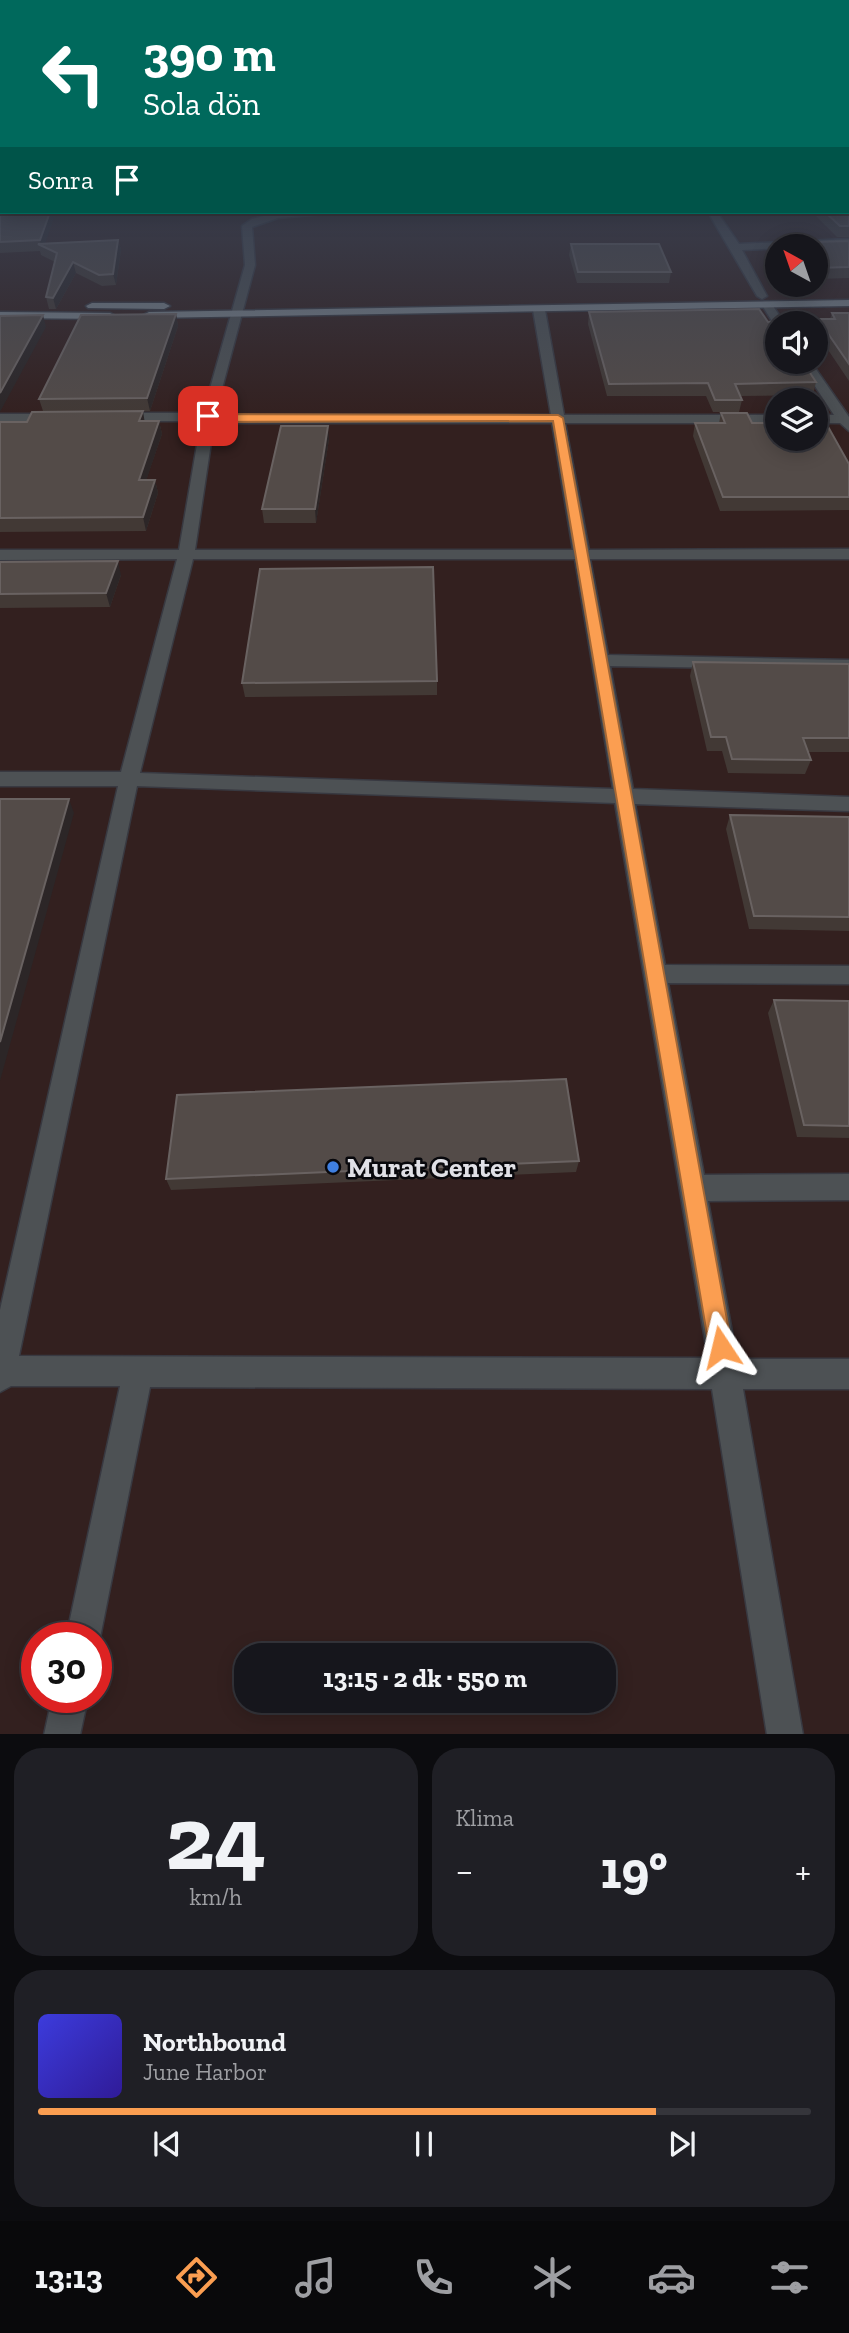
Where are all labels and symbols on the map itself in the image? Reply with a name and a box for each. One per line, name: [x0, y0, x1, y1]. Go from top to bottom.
north arrow: [765, 234, 828, 298]
pin: [178, 386, 238, 446]
place label: Murat Center: [347, 1151, 516, 1184]
marker: Murat Center: [325, 1159, 341, 1175]
position arrow: [684, 1310, 758, 1384]
speed limit sign: 30: [21, 1622, 112, 1713]

